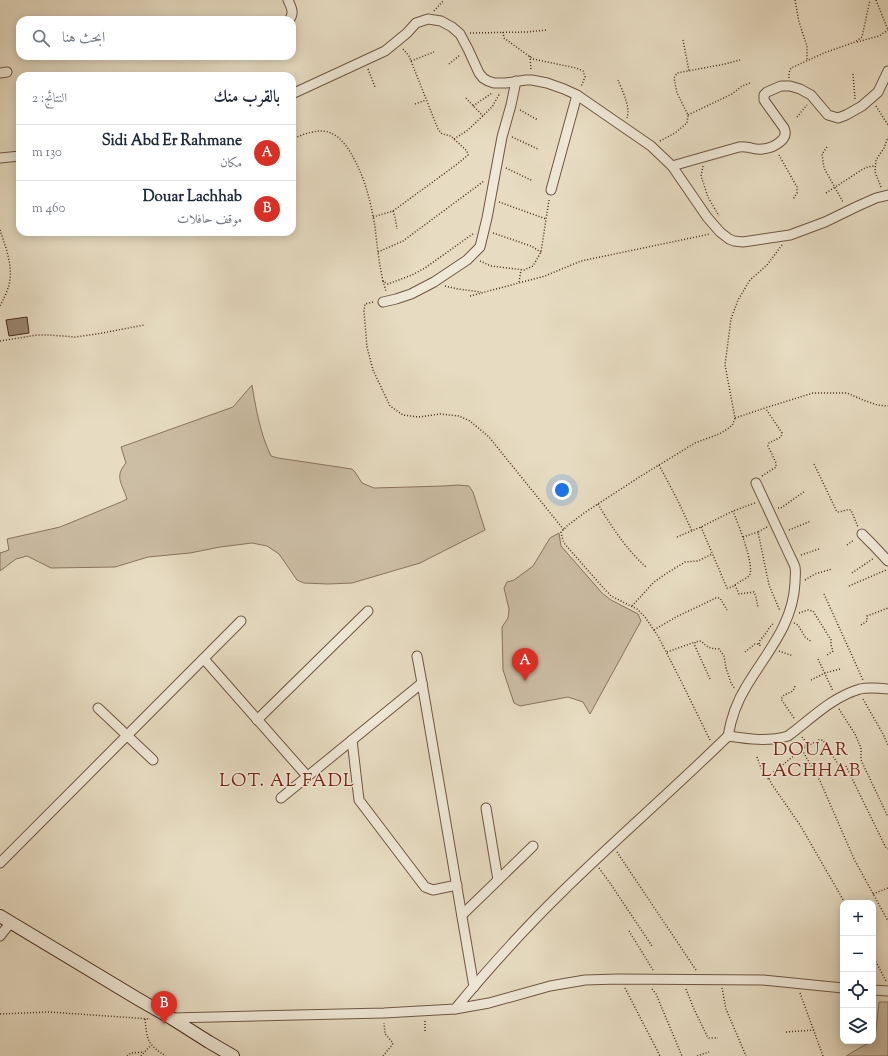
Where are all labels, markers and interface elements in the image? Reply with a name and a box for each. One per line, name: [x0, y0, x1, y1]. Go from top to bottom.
search box: [16, 16, 296, 60]
icon: search: [30, 27, 52, 49]
text: ابحث هنا: [62, 28, 105, 49]
text: بالقرب منك: [214, 86, 280, 110]
text: النتائج: 2: [32, 90, 67, 108]
text: Sidi Abd Er Rahmane: [102, 131, 242, 152]
text: 130 m: [32, 144, 62, 162]
text: A: [262, 144, 272, 162]
text: مكان: [220, 155, 242, 173]
text: Douar Lachhab: [143, 187, 242, 208]
text: 460 m: [32, 200, 65, 218]
text: B: [263, 200, 271, 218]
text: موقف حافلات: [177, 211, 242, 229]
your location: [552, 480, 572, 500]
pin: A: [512, 648, 538, 681]
district label: DOUAR LACHHAB: [761, 738, 861, 785]
district label: LOT. AL FADL: [219, 769, 355, 795]
map controls: [840, 900, 876, 1044]
button: +: [840, 900, 876, 936]
button: −: [840, 936, 876, 972]
button: locate: [840, 972, 876, 1008]
pin: B: [151, 991, 177, 1024]
button: layers: [840, 1008, 876, 1044]

